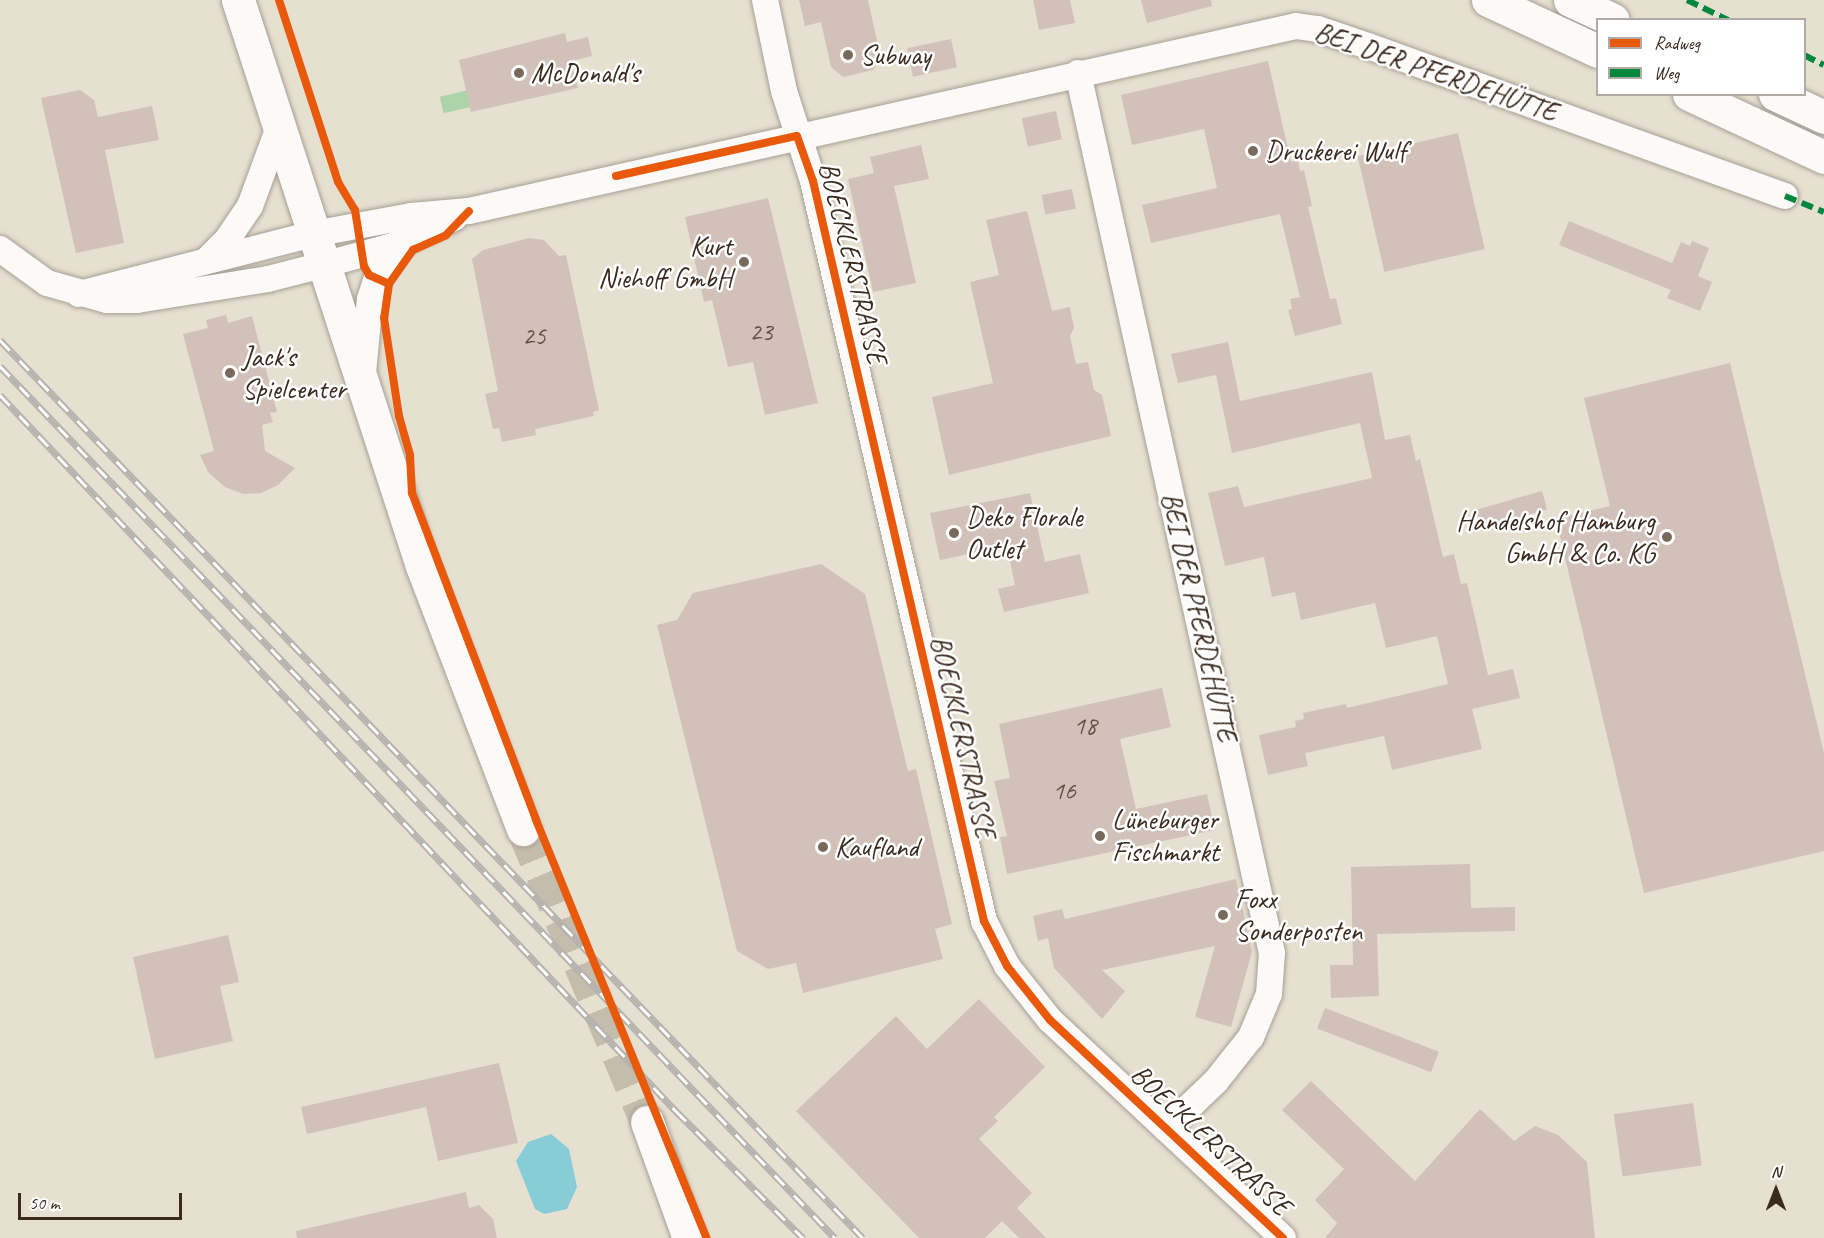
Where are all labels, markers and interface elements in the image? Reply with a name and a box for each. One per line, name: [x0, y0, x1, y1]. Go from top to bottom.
street label: BEI DER PFERDEHÜTTE: [1310, 15, 1562, 129]
legend: [1596, 18, 1806, 96]
text: Radweg: [1654, 32, 1700, 54]
place label: Subway: [860, 38, 931, 72]
marker: Subway: [841, 48, 855, 62]
place label: McDonald's: [531, 56, 640, 90]
text: Weg: [1654, 62, 1679, 84]
marker: McDonald's: [512, 66, 526, 80]
place label: Druckerei Wulf: [1265, 134, 1406, 168]
marker: Druckerei Wulf: [1246, 144, 1260, 158]
street label: BOECKLERSTRASSE: [812, 159, 894, 367]
place label: Kurt Niehoff GmbH: [599, 229, 732, 295]
marker: Kurt Niehoff GmbH: [737, 255, 751, 269]
house number: 23: [749, 316, 773, 348]
house number: 25: [522, 320, 546, 352]
place label: Jack's Spielcenter: [242, 340, 346, 406]
marker: Jack's Spielcenter: [223, 366, 237, 380]
street label: BEI DER PFERDEHÜTTE: [1154, 489, 1244, 745]
place label: Deko Florale Outlet: [966, 500, 1081, 566]
place label: Handelshof Hamburg GmbH & Co. KG: [1456, 504, 1655, 570]
marker: Deko Florale Outlet: [947, 526, 961, 540]
marker: Handelshof Hamburg GmbH & Co. KG: [1660, 530, 1674, 544]
street label: BOECKLERSTRASSE: [923, 632, 1003, 842]
house number: 18: [1073, 710, 1097, 742]
house number: 16: [1052, 775, 1076, 807]
place label: Lüneburger Fischmarkt: [1112, 803, 1219, 869]
marker: Lüneburger Fischmarkt: [1093, 829, 1107, 843]
place label: Kaufland: [835, 830, 918, 864]
marker: Kaufland: [816, 840, 830, 854]
place label: Foxx Sonderposten: [1235, 882, 1362, 948]
marker: Foxx Sonderposten: [1216, 908, 1230, 922]
street label: BOECKLERSTRASSE: [1124, 1057, 1298, 1223]
north arrow: [1746, 1160, 1806, 1220]
text: N: [1771, 1162, 1781, 1182]
scale bar: [21, 1181, 184, 1219]
text: 50 m: [29, 1192, 60, 1214]

